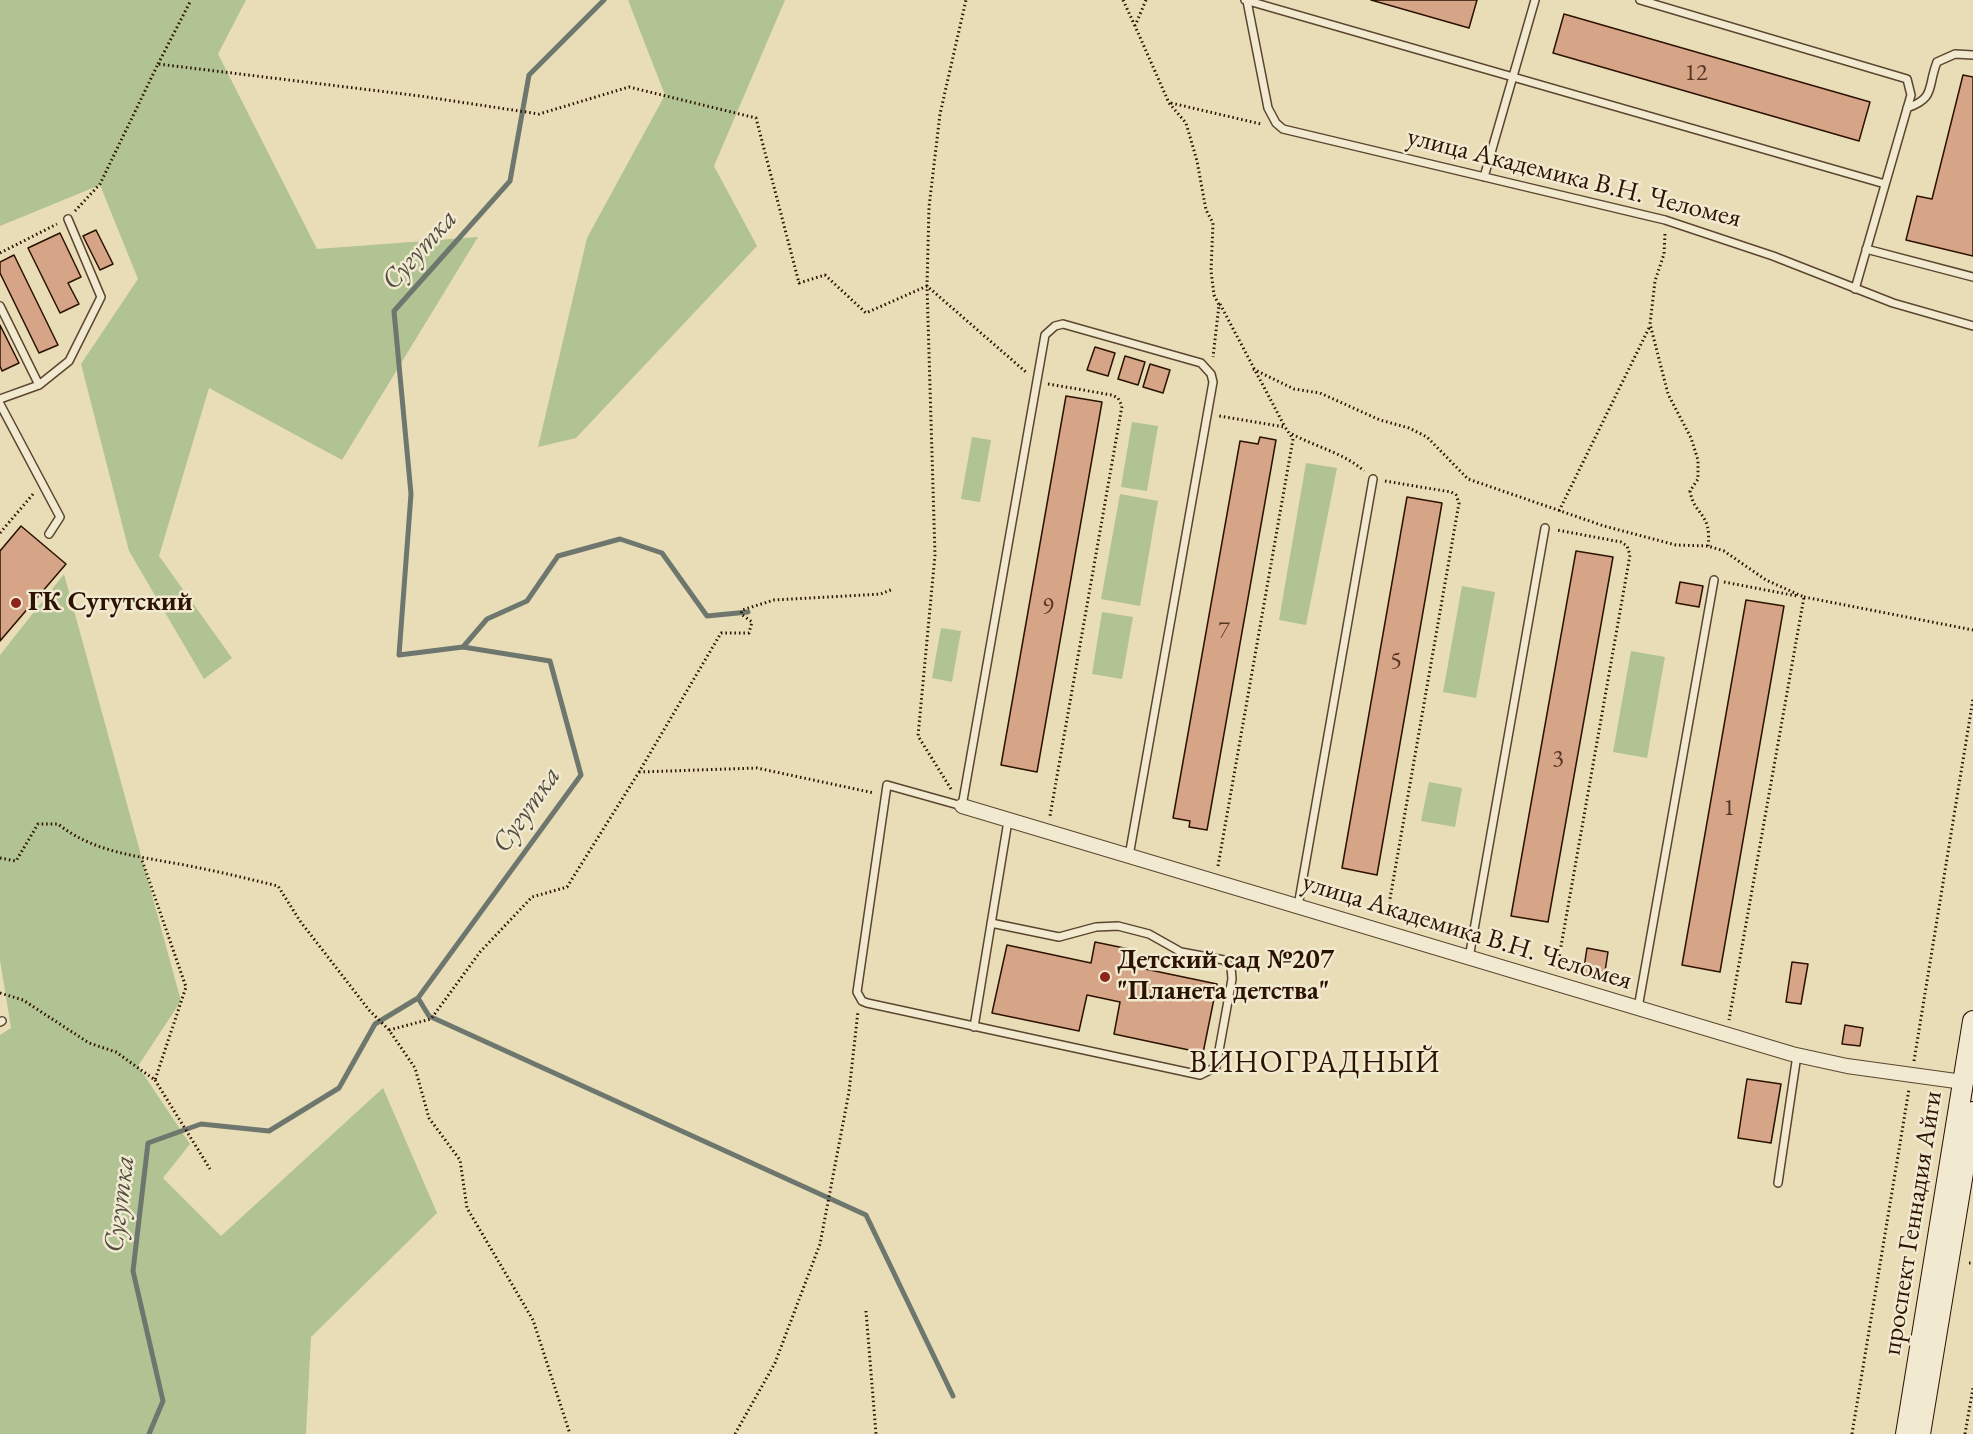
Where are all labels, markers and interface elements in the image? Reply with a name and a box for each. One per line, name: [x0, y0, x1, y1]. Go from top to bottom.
house number: 12: [1684, 59, 1708, 87]
street label: улица Академика В.Н. Челомея: [1404, 121, 1744, 235]
water label: Сугутка: [375, 203, 465, 297]
place label: ГК Сугутский: [28, 587, 193, 619]
house number: 9: [1042, 593, 1054, 621]
marker: ГК Сугутский: [9, 596, 23, 610]
house number: 7: [1218, 617, 1230, 645]
house number: 5: [1390, 647, 1402, 675]
house number: 3: [1552, 745, 1564, 773]
water label: Сугутка: [485, 761, 569, 859]
house number: 1: [1723, 794, 1735, 822]
street label: улица Академика В.Н. Челомея: [1298, 866, 1636, 998]
place label: Детский сад №207 "Планета детства": [1117, 945, 1334, 1008]
marker: Детский сад №207 "Планета детства": [1098, 970, 1112, 984]
district label: ВИНОГРАДНЫЙ: [1189, 1046, 1441, 1082]
street label: проспект Геннадия Айги: [1876, 1089, 1950, 1357]
water label: Сугутка: [97, 1154, 143, 1254]

